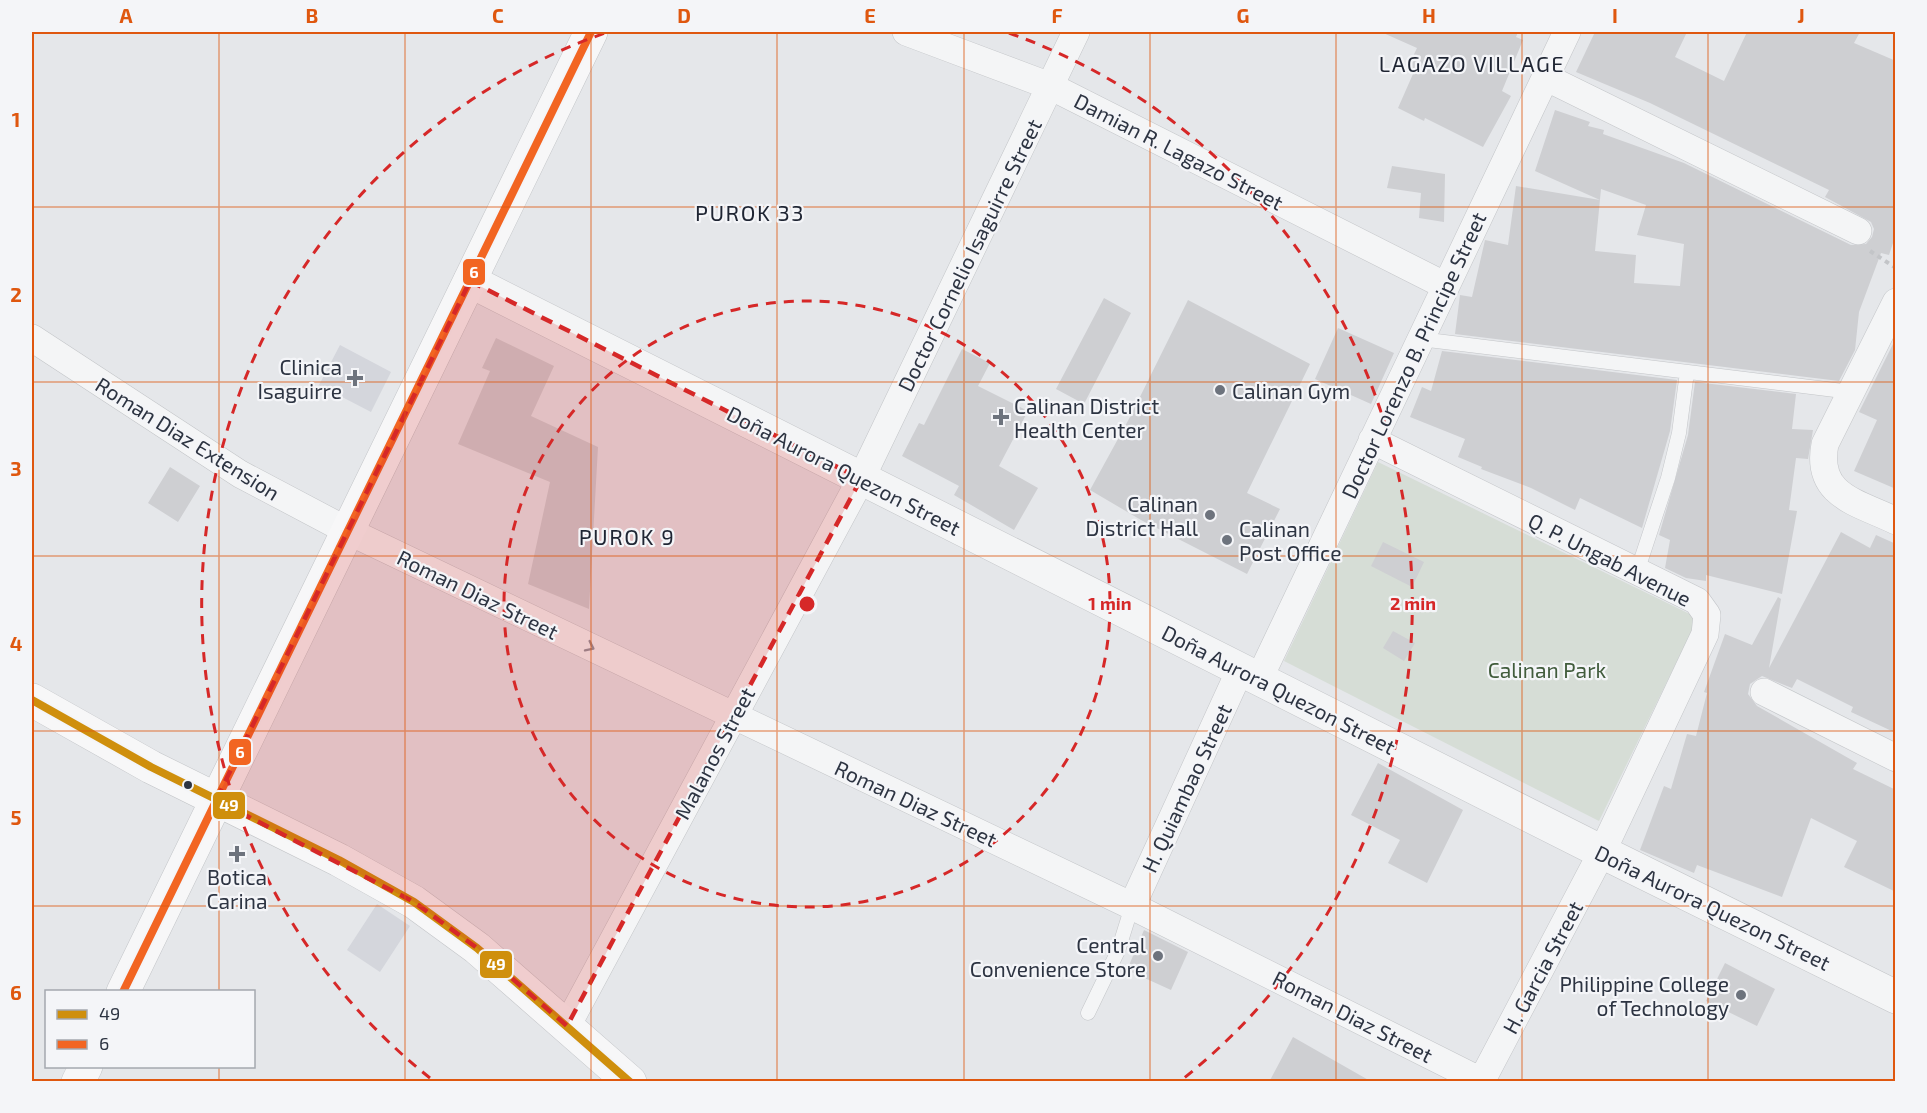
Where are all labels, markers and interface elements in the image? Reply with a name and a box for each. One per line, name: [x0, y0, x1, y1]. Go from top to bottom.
text: A: [119, 3, 133, 27]
text: B: [306, 3, 318, 27]
text: C: [492, 3, 504, 27]
text: D: [677, 3, 691, 27]
text: E: [864, 3, 876, 27]
text: F: [1051, 3, 1063, 27]
text: G: [1237, 3, 1249, 27]
text: H: [1422, 3, 1436, 27]
text: I: [1612, 3, 1618, 27]
text: J: [1797, 3, 1805, 27]
district label: LAGAZO VILLAGE: [1379, 50, 1565, 76]
street label: Damian R. Lagazo Street: [1070, 87, 1288, 215]
text: 1: [12, 107, 20, 131]
street label: Doctor Cornelio Isaguirre Street: [892, 115, 1046, 395]
district label: PUROK 33: [695, 199, 805, 225]
street label: Doctor Lorenzo B. Principe Street: [1336, 208, 1490, 502]
line badge: 6: [462, 258, 486, 286]
text: 6: [469, 262, 479, 281]
text: 2: [10, 282, 22, 306]
place label: Clinica Isaguirre: [258, 354, 342, 403]
marker: Clinica Isaguirre: [346, 369, 364, 387]
street label: Roman Diaz Extension: [91, 371, 285, 505]
place label: Calinan Gym: [1232, 378, 1350, 403]
marker: Calinan Gym: [1213, 383, 1227, 397]
place label: Calinan District Health Center: [1014, 393, 1159, 442]
street label: Doña Aurora Quezon Street: [723, 400, 965, 541]
marker: Calinan District Health Center: [992, 408, 1010, 426]
text: 3: [10, 456, 22, 480]
place label: Calinan District Hall: [1086, 491, 1199, 540]
street label: Q. P. Ungab Avenue: [1524, 507, 1696, 612]
marker: Calinan District Hall: [1203, 508, 1217, 522]
place label: Calinan Post Office: [1239, 516, 1341, 565]
district label: PUROK 9: [579, 523, 675, 549]
marker: Calinan Post Office: [1220, 533, 1234, 547]
street label: Roman Diaz Street: [393, 544, 563, 644]
text: 1 min: [1088, 592, 1132, 614]
text: 2 min: [1390, 592, 1436, 614]
centre of rings: [797, 594, 817, 614]
street label: Doña Aurora Quezon Street: [1158, 619, 1400, 760]
text: 4: [10, 631, 23, 655]
one-way arrow: [583, 640, 594, 652]
park label: Calinan Park: [1488, 657, 1607, 682]
street label: Malanos Street: [669, 683, 759, 823]
street label: H. Quiambao Street: [1136, 700, 1237, 877]
line badge: 6: [228, 738, 252, 766]
text: 6: [235, 742, 245, 761]
street label: Roman Diaz Street: [831, 754, 1001, 852]
unlabelled marker: [182, 779, 194, 791]
line badge: 49: [212, 791, 246, 820]
text: 49: [219, 795, 239, 814]
text: 5: [10, 805, 22, 829]
street label: Doña Aurora Quezon Street: [1591, 839, 1835, 976]
marker: Botica Carina: [230, 847, 244, 861]
place label: Botica Carina: [207, 864, 267, 913]
street label: H. Garcia Street: [1497, 896, 1587, 1038]
place label: Central Convenience Store: [970, 932, 1147, 981]
marker: Central Convenience Store: [1151, 949, 1165, 963]
line badge: 49: [479, 950, 513, 979]
text: 49: [486, 954, 506, 973]
street label: Roman Diaz Street: [1269, 965, 1437, 1067]
place label: Philippine College of Technology: [1559, 971, 1729, 1020]
text: 6: [10, 980, 22, 1004]
marker: Philippine College of Technology: [1734, 988, 1748, 1002]
legend: [45, 990, 255, 1068]
text: 49: [99, 1002, 120, 1024]
text: 6: [99, 1032, 109, 1054]

